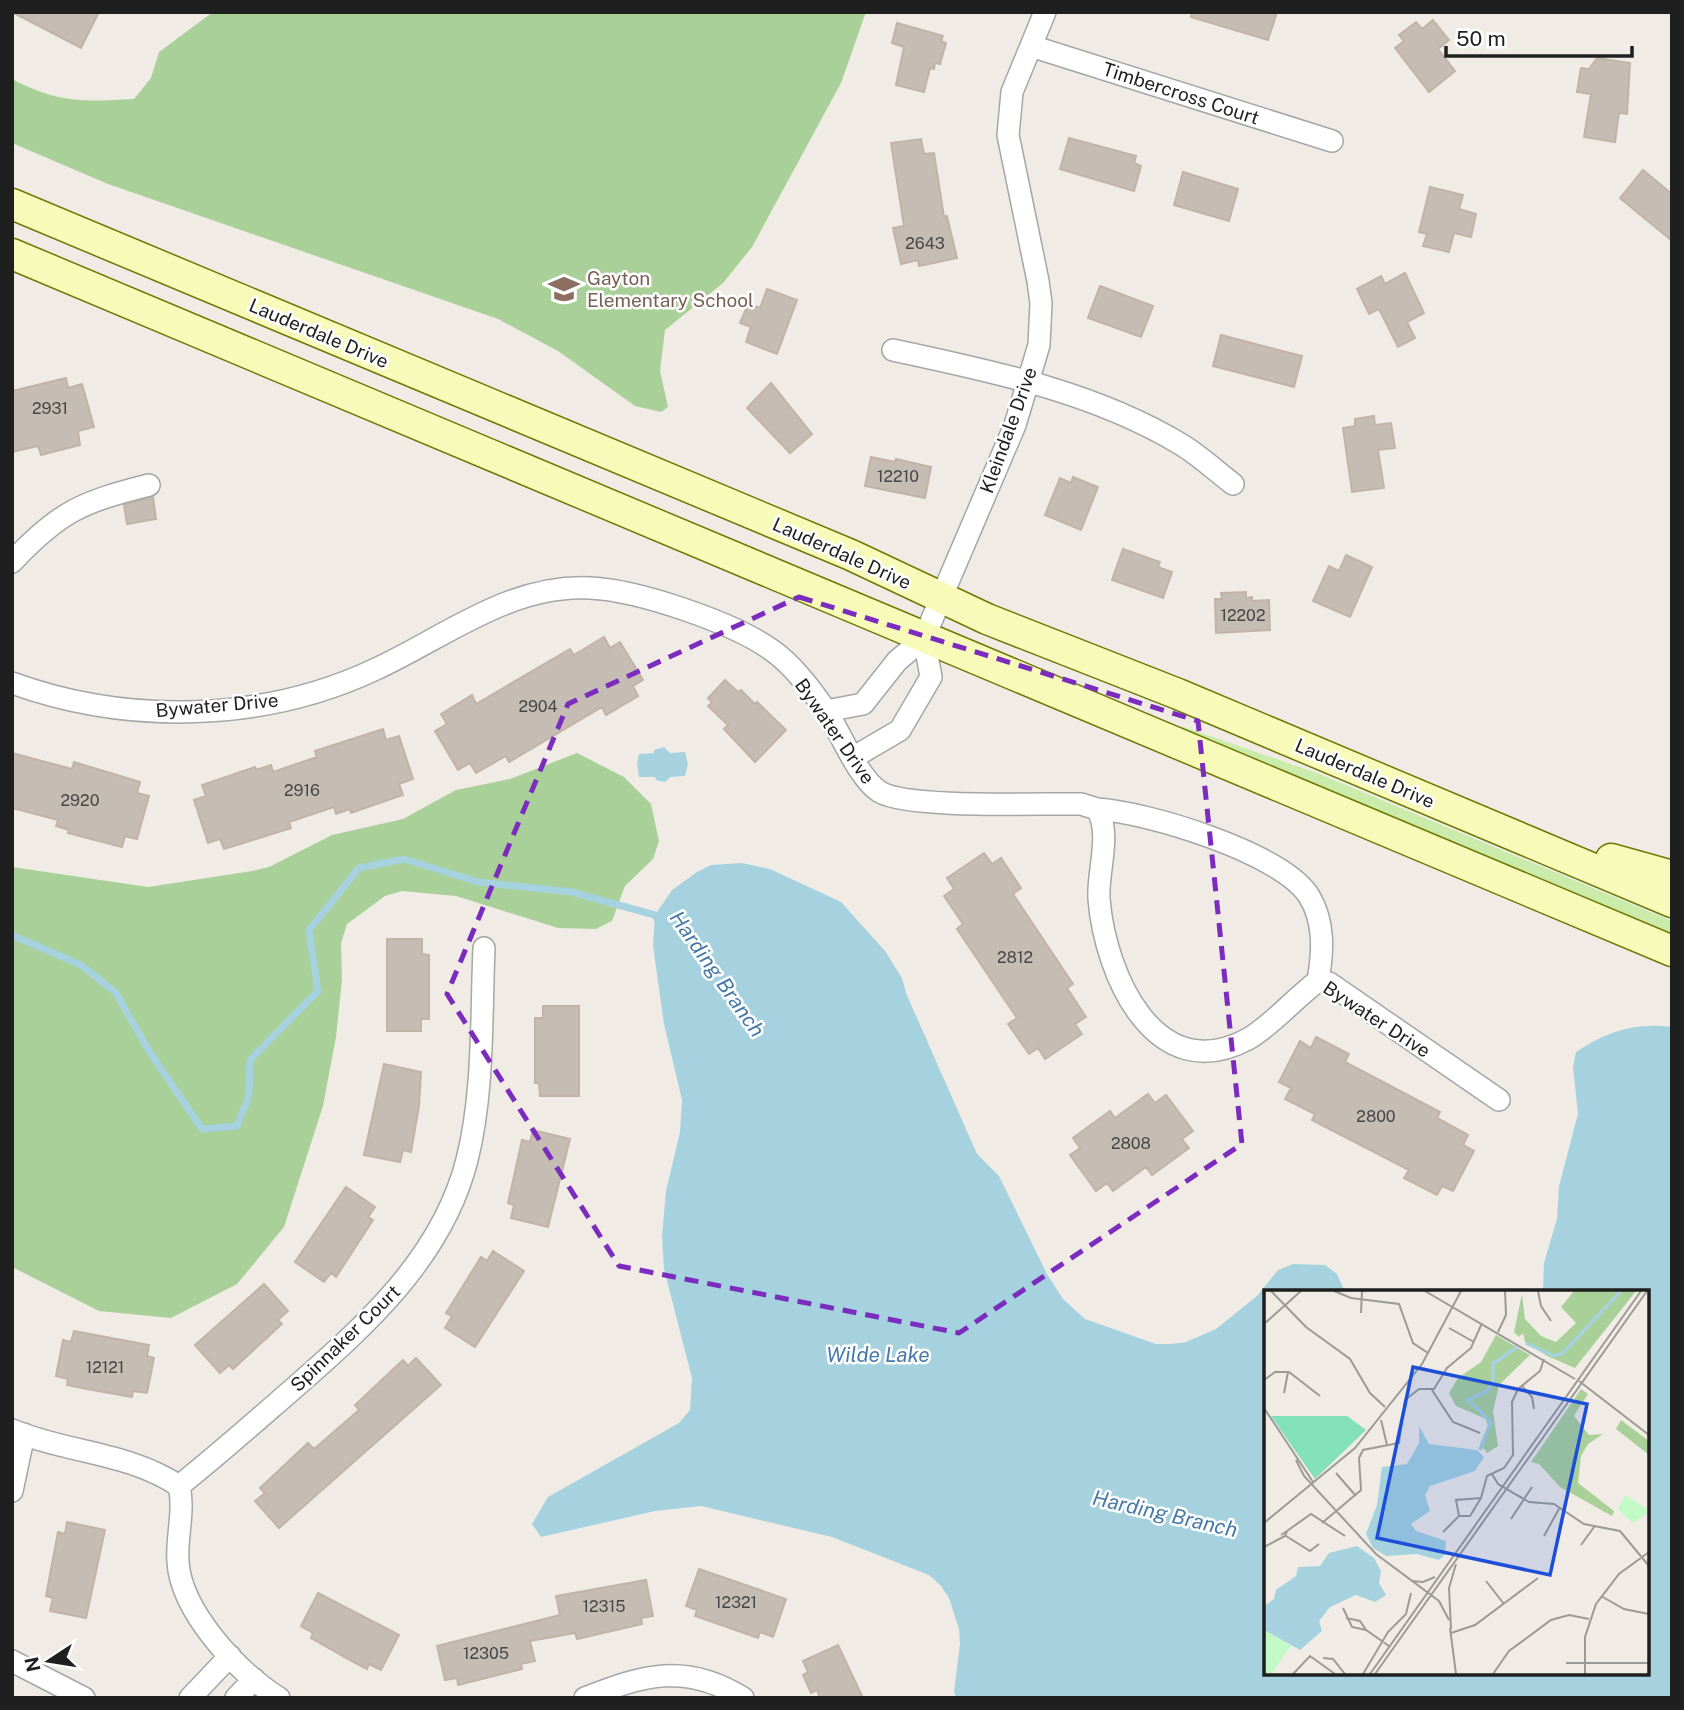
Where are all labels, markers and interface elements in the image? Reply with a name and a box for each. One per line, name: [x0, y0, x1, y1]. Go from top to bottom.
scale bar: [1446, 14, 1632, 58]
text: 50 m: [1456, 26, 1506, 51]
street label: Timbercross Court: [1100, 57, 1262, 129]
house number: 2643: [905, 234, 945, 253]
place label: Gayton Elementary School: [587, 267, 754, 311]
school or university icon: Gayton Elementary School: [547, 272, 581, 306]
street label: Lauderdale Drive: [246, 294, 392, 372]
street label: Kleindale Drive: [975, 364, 1041, 496]
house number: 2931: [32, 399, 68, 418]
house number: 12210: [877, 467, 919, 486]
street label: Lauderdale Drive: [769, 513, 915, 593]
house number: 12202: [1221, 606, 1265, 625]
street label: Bywater Drive: [791, 674, 879, 788]
street label: Bywater Drive: [155, 689, 279, 721]
house number: 2904: [518, 697, 558, 716]
street label: Lauderdale Drive: [1292, 734, 1438, 812]
house number: 2916: [284, 781, 320, 800]
house number: 2920: [61, 791, 100, 810]
water label: Harding Branch: [665, 906, 770, 1041]
house number: 2812: [997, 948, 1033, 967]
street label: Bywater Drive: [1319, 976, 1435, 1062]
house number: 2800: [1356, 1107, 1396, 1126]
house number: 2808: [1111, 1134, 1151, 1153]
street label: Spinnaker Court: [286, 1280, 404, 1396]
inset map: [1264, 1290, 1649, 1675]
water label: Wilde Lake: [826, 1342, 930, 1367]
house number: 12121: [86, 1358, 124, 1377]
water label: Harding Branch: [1090, 1485, 1240, 1542]
house number: 12321: [715, 1593, 757, 1612]
house number: 12315: [583, 1597, 625, 1616]
north arrow: [14, 1626, 84, 1696]
house number: 12305: [463, 1644, 509, 1663]
text: N: [20, 1655, 45, 1674]

